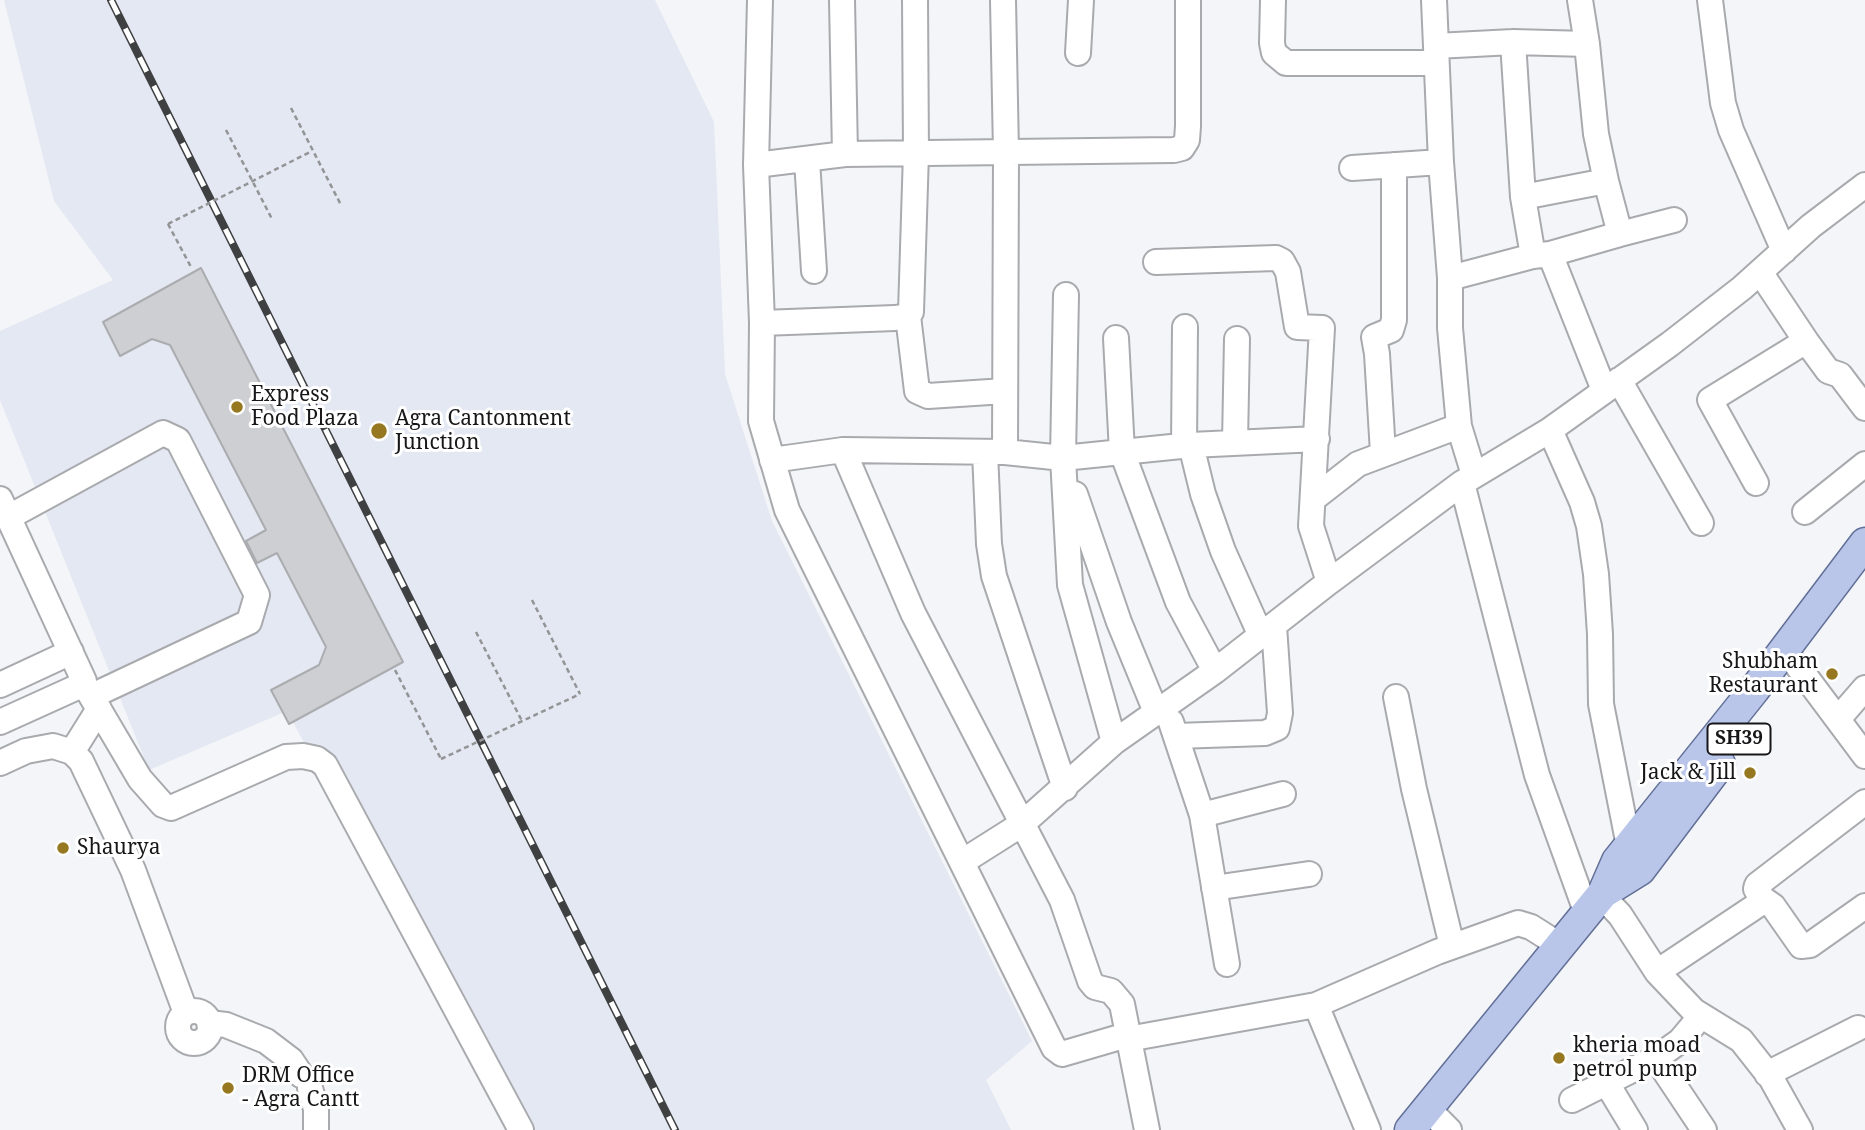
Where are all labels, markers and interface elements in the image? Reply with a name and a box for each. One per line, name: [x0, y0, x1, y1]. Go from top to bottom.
place label: Express Food Plaza: [251, 382, 359, 432]
marker: Express Food Plaza: [229, 399, 245, 415]
place label: Agra Cantonment Junction: [395, 406, 571, 456]
marker: Agra Cantonment Junction: [369, 421, 389, 441]
place label: Shubham Restaurant: [1709, 649, 1818, 699]
marker: Shubham Restaurant: [1824, 666, 1840, 682]
road number: SH39: [1708, 724, 1770, 754]
place label: Jack & Jill: [1640, 760, 1736, 786]
marker: Jack & Jill: [1742, 765, 1758, 781]
place label: Shaurya: [77, 835, 160, 861]
marker: Shaurya: [55, 840, 71, 856]
place label: kheria moad petrol pump: [1573, 1033, 1700, 1083]
marker: kheria moad petrol pump: [1551, 1050, 1567, 1066]
place label: DRM Office - Agra Cantt: [242, 1063, 359, 1113]
marker: DRM Office - Agra Cantt: [220, 1080, 236, 1096]

